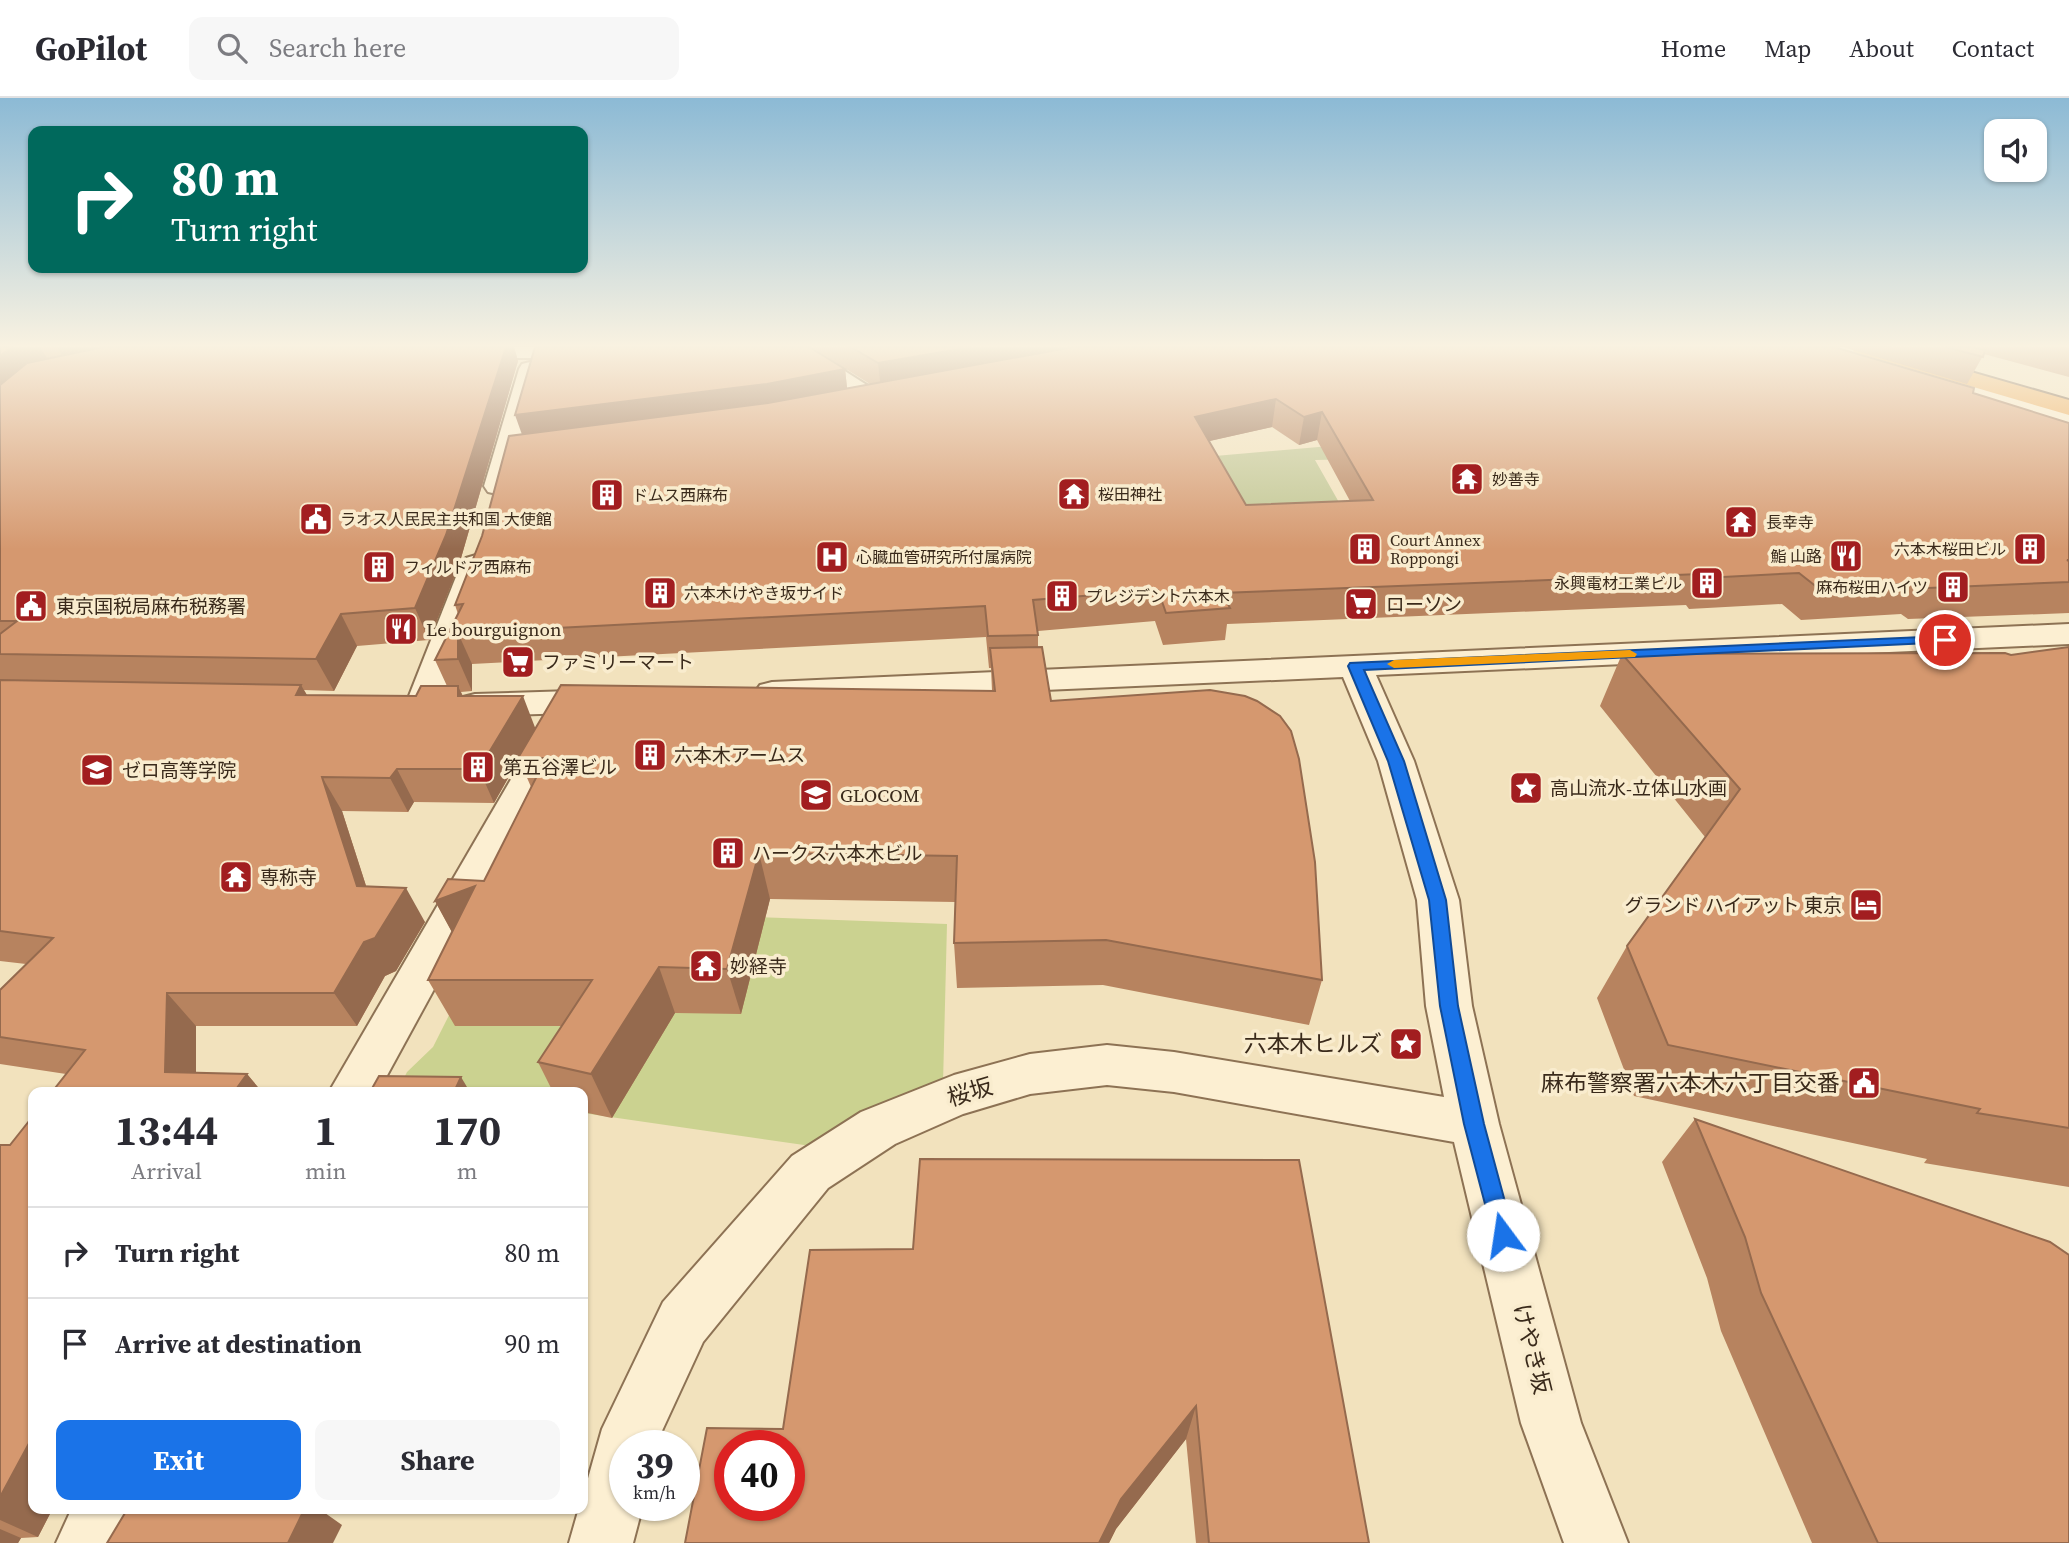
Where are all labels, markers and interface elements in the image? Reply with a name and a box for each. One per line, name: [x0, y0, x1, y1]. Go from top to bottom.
search box: [189, 17, 679, 80]
text: GoPilot: [35, 26, 147, 71]
icon: search: [213, 29, 251, 67]
text: Search here: [269, 30, 406, 66]
text: Home: [1661, 32, 1726, 65]
text: Map: [1764, 32, 1811, 65]
text: About: [1849, 32, 1914, 65]
text: Contact: [1952, 32, 2034, 65]
map controls: [1984, 119, 2047, 182]
button: sound: [1984, 119, 2047, 182]
text: 80 m: [171, 144, 279, 211]
icon: right: [56, 154, 147, 245]
text: Turn right: [171, 208, 317, 252]
temple icon: 妙善寺: [1448, 460, 1486, 498]
place label: 妙善寺: [1492, 468, 1540, 490]
temple icon: 桜田神社: [1055, 475, 1093, 513]
building icon: ドムス西麻布: [588, 476, 626, 514]
place label: 桜田神社: [1098, 483, 1162, 505]
place label: ドムス西麻布: [632, 484, 728, 506]
public building icon: ラオス人民民主共和国 大使館: [297, 500, 335, 538]
temple icon: 長幸寺: [1722, 503, 1760, 541]
place label: ラオス人民民主共和国 大使館: [340, 508, 552, 530]
place label: 長幸寺: [1766, 511, 1814, 533]
place label: Court Annex Roppongi: [1390, 529, 1481, 569]
building icon: Court Annex Roppongi: [1346, 530, 1384, 568]
building icon: 六本木桜田ビル: [2011, 530, 2049, 568]
restaurant icon: 鮨 山路: [1827, 537, 1865, 575]
hospital icon: 心臓血管研究所付属病院: [813, 538, 851, 576]
place label: 六本木桜田ビル: [1894, 538, 2006, 560]
place label: 鮨 山路: [1770, 545, 1822, 567]
place label: 心臓血管研究所付属病院: [856, 546, 1032, 568]
building icon: フィルドア西麻布: [360, 548, 398, 586]
place label: フィルドア西麻布: [404, 556, 532, 578]
building icon: 永興電材工業ビル: [1688, 564, 1726, 602]
building icon: 麻布桜田ハイツ: [1934, 568, 1972, 606]
place label: 永興電材工業ビル: [1554, 572, 1682, 594]
building icon: 六本木けやき坂サイド: [641, 574, 679, 612]
place label: 麻布桜田ハイツ: [1816, 576, 1928, 598]
building icon: プレジデント六本木: [1043, 577, 1081, 615]
place label: 六本木けやき坂サイド: [684, 582, 844, 604]
place label: プレジデント六本木: [1086, 585, 1230, 607]
supermarket icon: ローソン: [1342, 585, 1380, 623]
public building icon: 東京国税局麻布税務署: [12, 587, 50, 625]
place label: ローソン: [1386, 591, 1462, 617]
place label: 東京国税局麻布税務署: [56, 593, 246, 619]
restaurant icon: Le bourguignon: [382, 610, 420, 648]
pin: [1915, 610, 1975, 670]
place label: Le bourguignon: [426, 616, 561, 642]
icon: arrive: [1926, 621, 1964, 659]
supermarket icon: ファミリーマート: [499, 643, 537, 681]
place label: ファミリーマート: [542, 649, 694, 675]
building icon: 六本木アームス: [631, 736, 669, 774]
place label: 六本木アームス: [674, 742, 805, 768]
building icon: 第五谷澤ビル: [459, 748, 497, 786]
school or university icon: ゼロ高等学院: [78, 751, 116, 789]
place label: 第五谷澤ビル: [503, 754, 617, 780]
place label: ゼロ高等学院: [122, 757, 236, 783]
place icon: 高山流水-立体山水画: [1507, 769, 1545, 807]
place label: 高山流水-立体山水画: [1550, 775, 1727, 801]
school or university icon: GLOCOM: [797, 776, 835, 814]
place label: GLOCOM: [840, 782, 920, 808]
building icon: ハークス六本木ビル: [709, 834, 747, 872]
place label: ハークス六本木ビル: [752, 840, 922, 866]
temple icon: 専称寺: [217, 858, 255, 896]
place label: 専称寺: [260, 864, 317, 890]
hotel icon: グランド ハイアット 東京: [1847, 886, 1885, 924]
place label: グランド ハイアット 東京: [1625, 892, 1842, 918]
temple icon: 妙経寺: [687, 947, 725, 985]
place label: 妙経寺: [730, 953, 787, 979]
place icon: 六本木ヒルズ: [1387, 1025, 1425, 1063]
place label: 六本木ヒルズ: [1244, 1028, 1382, 1060]
public building icon: 麻布警察署六本木六丁目交番: [1845, 1064, 1883, 1102]
place label: 麻布警察署六本木六丁目交番: [1541, 1067, 1840, 1099]
street label: 桜坂: [943, 1070, 997, 1114]
text: 13:44: [115, 1101, 218, 1159]
text: 1: [314, 1101, 337, 1159]
text: 170: [433, 1101, 501, 1159]
text: Arrival: [131, 1155, 202, 1187]
text: min: [305, 1155, 346, 1187]
text: m: [457, 1155, 478, 1187]
position arrow: [1466, 1198, 1540, 1272]
icon: right: [56, 1234, 94, 1272]
text: Turn right: [115, 1235, 239, 1271]
text: 80 m: [505, 1235, 560, 1271]
street label: けやき坂: [1505, 1300, 1559, 1398]
icon: arrive: [56, 1325, 94, 1363]
text: Arrive at destination: [115, 1326, 362, 1362]
text: 90 m: [505, 1326, 560, 1362]
button: Exit: [56, 1420, 301, 1500]
button: Share: [315, 1420, 560, 1500]
speed limit sign: 40: [714, 1430, 805, 1521]
text: 39: [636, 1442, 673, 1490]
text: km/h: [633, 1480, 676, 1505]

